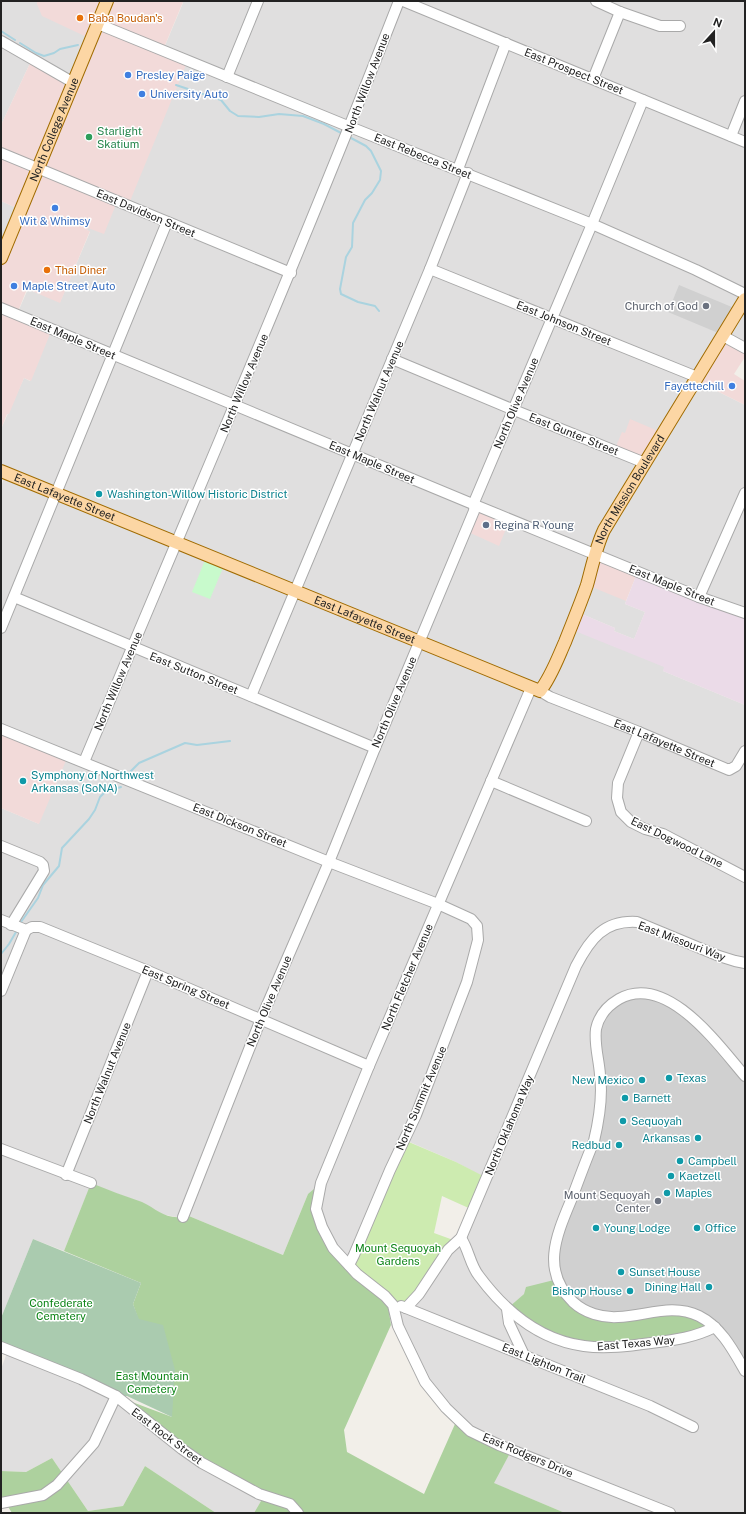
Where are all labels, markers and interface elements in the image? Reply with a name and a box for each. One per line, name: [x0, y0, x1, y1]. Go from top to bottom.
place label: Baba Boudan's: [88, 12, 163, 24]
north arrow: [694, 12, 734, 52]
marker: Baba Boudan's: [75, 13, 85, 23]
text: N: [711, 16, 724, 30]
street label: North Willow Avenue: [342, 31, 392, 135]
street label: East Prospect Street: [523, 46, 625, 96]
place label: Presley Paige: [136, 69, 205, 81]
marker: Presley Paige: [123, 70, 133, 80]
street label: North College Avenue: [27, 76, 81, 183]
place label: University Auto: [150, 88, 228, 100]
marker: University Auto: [137, 89, 147, 99]
place label: Starlight Skatium: [97, 125, 142, 150]
street label: East Rebecca Street: [372, 131, 474, 181]
marker: Starlight Skatium: [84, 132, 94, 142]
street label: East Davidson Street: [95, 187, 197, 239]
marker: Wit & Whimsy: [50, 203, 60, 213]
place label: Wit & Whimsy: [20, 215, 91, 227]
place label: Thai Diner: [55, 264, 107, 276]
marker: Thai Diner: [42, 265, 52, 275]
place label: Maple Street Auto: [22, 280, 116, 292]
marker: Maple Street Auto: [9, 281, 19, 291]
street label: East Johnson Street: [515, 298, 613, 348]
place label: Church of God: [625, 300, 698, 312]
marker: Church of God: [701, 301, 711, 311]
street label: East Maple Street: [29, 315, 117, 361]
street label: North Willow Avenue: [218, 332, 270, 434]
street label: North Walnut Avenue: [352, 339, 406, 443]
street label: North Olive Avenue: [491, 356, 541, 450]
place label: Fayettechill: [664, 380, 724, 392]
marker: Fayettechill: [727, 381, 737, 391]
street label: East Gunter Street: [528, 411, 620, 457]
street label: North Mission Boulevard: [593, 433, 667, 546]
street label: East Maple Street: [328, 439, 416, 485]
street label: East Lafayette Street: [12, 471, 117, 523]
place label: Washington-Willow Historic District: [107, 488, 287, 500]
marker: Washington-Willow Historic District: [94, 489, 104, 499]
place label: Regina R Young: [494, 519, 574, 531]
marker: Regina R Young: [481, 520, 491, 530]
street label: East Maple Street: [627, 562, 717, 608]
street label: East Lafayette Street: [312, 593, 417, 646]
street label: North Willow Avenue: [92, 630, 144, 732]
street label: East Sutton Street: [148, 650, 240, 696]
street label: North Olive Avenue: [369, 655, 419, 749]
street label: East Lafayette Street: [612, 717, 717, 769]
place label: Symphony of Northwest Arkansas (SoNA): [31, 769, 154, 794]
marker: Symphony of Northwest Arkansas (SoNA): [18, 776, 28, 786]
street label: East Dickson Street: [191, 801, 289, 849]
street label: East Dogwood Lane: [629, 815, 725, 869]
street label: East Missouri Way: [637, 919, 727, 963]
street label: North Fletcher Avenue: [379, 922, 435, 1032]
street label: North Olive Avenue: [244, 954, 294, 1048]
street label: East Spring Street: [140, 963, 232, 1011]
street label: North Walnut Avenue: [81, 1020, 133, 1126]
street label: North Summit Avenue: [394, 1044, 448, 1152]
place label: Texas: [677, 1072, 707, 1084]
street label: North Oklahoma Way: [482, 1073, 536, 1177]
marker: Texas: [664, 1073, 674, 1083]
place label: New Mexico: [572, 1074, 634, 1086]
marker: New Mexico: [637, 1075, 647, 1085]
place label: Barnett: [633, 1092, 671, 1104]
marker: Barnett: [620, 1093, 630, 1103]
place label: Sequoyah: [631, 1115, 682, 1127]
marker: Sequoyah: [618, 1116, 628, 1126]
place label: Arkansas: [642, 1132, 690, 1144]
marker: Arkansas: [693, 1133, 703, 1143]
place label: Redbud: [571, 1139, 611, 1151]
marker: Redbud: [614, 1140, 624, 1150]
place label: Campbell: [688, 1155, 737, 1167]
marker: Campbell: [675, 1156, 685, 1166]
place label: Kaetzell: [679, 1170, 721, 1182]
marker: Kaetzell: [666, 1171, 676, 1181]
place label: Maples: [675, 1187, 713, 1199]
marker: Maples: [662, 1188, 672, 1198]
place label: Mount Sequoyah Center: [564, 1189, 650, 1214]
marker: Mount Sequoyah Center: [653, 1196, 663, 1206]
place label: Young Lodge: [604, 1222, 670, 1234]
place label: Office: [705, 1222, 736, 1234]
marker: Young Lodge: [591, 1223, 601, 1233]
marker: Office: [692, 1223, 702, 1233]
park label: Mount Sequoyah Gardens: [355, 1242, 441, 1267]
place label: Sunset House: [629, 1266, 700, 1278]
marker: Sunset House: [616, 1267, 626, 1277]
place label: Dining Hall: [645, 1281, 701, 1293]
marker: Dining Hall: [704, 1282, 714, 1292]
place label: Bishop House: [552, 1285, 622, 1297]
marker: Bishop House: [625, 1286, 635, 1296]
park label: Confederate Cemetery: [29, 1297, 93, 1322]
street label: East Texas Way: [596, 1334, 676, 1352]
street label: East Lighton Trail: [500, 1341, 588, 1385]
park label: East Mountain Cemetery: [115, 1370, 189, 1395]
street label: East Rock Street: [129, 1405, 205, 1467]
street label: East Rodgers Drive: [481, 1431, 575, 1479]

